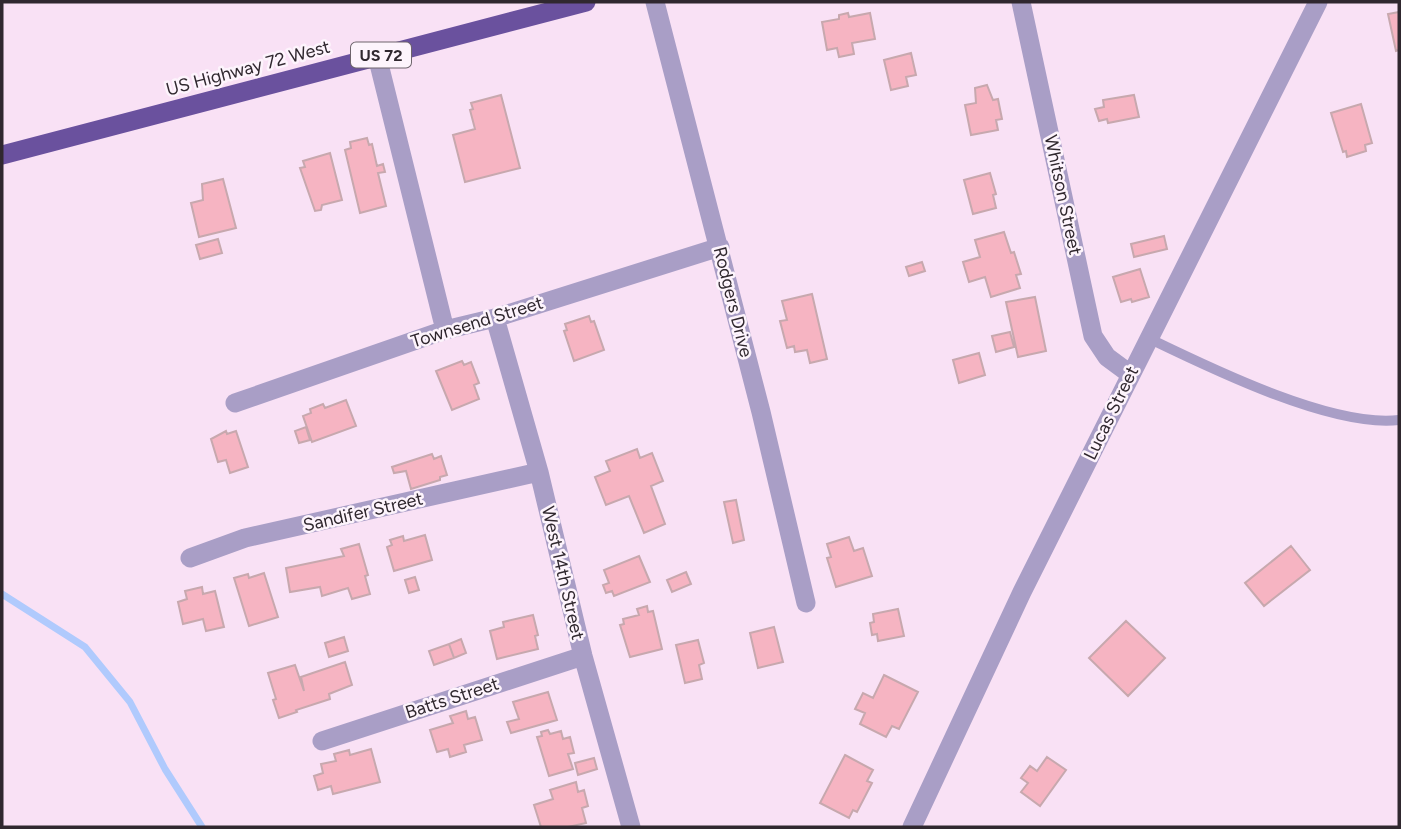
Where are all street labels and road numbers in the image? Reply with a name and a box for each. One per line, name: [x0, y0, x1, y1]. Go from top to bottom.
street label: US Highway 72 West: [164, 35, 333, 100]
road number: US 72: [351, 42, 411, 68]
street label: Whitson Street: [1040, 133, 1086, 257]
street label: Rodgers Drive: [709, 244, 757, 360]
street label: Townsend Street: [408, 291, 546, 353]
street label: Lucas Street: [1079, 362, 1143, 463]
street label: Sandifer Street: [301, 487, 425, 536]
street label: West 14th Street: [537, 504, 589, 642]
street label: Batts Street: [402, 672, 502, 723]

